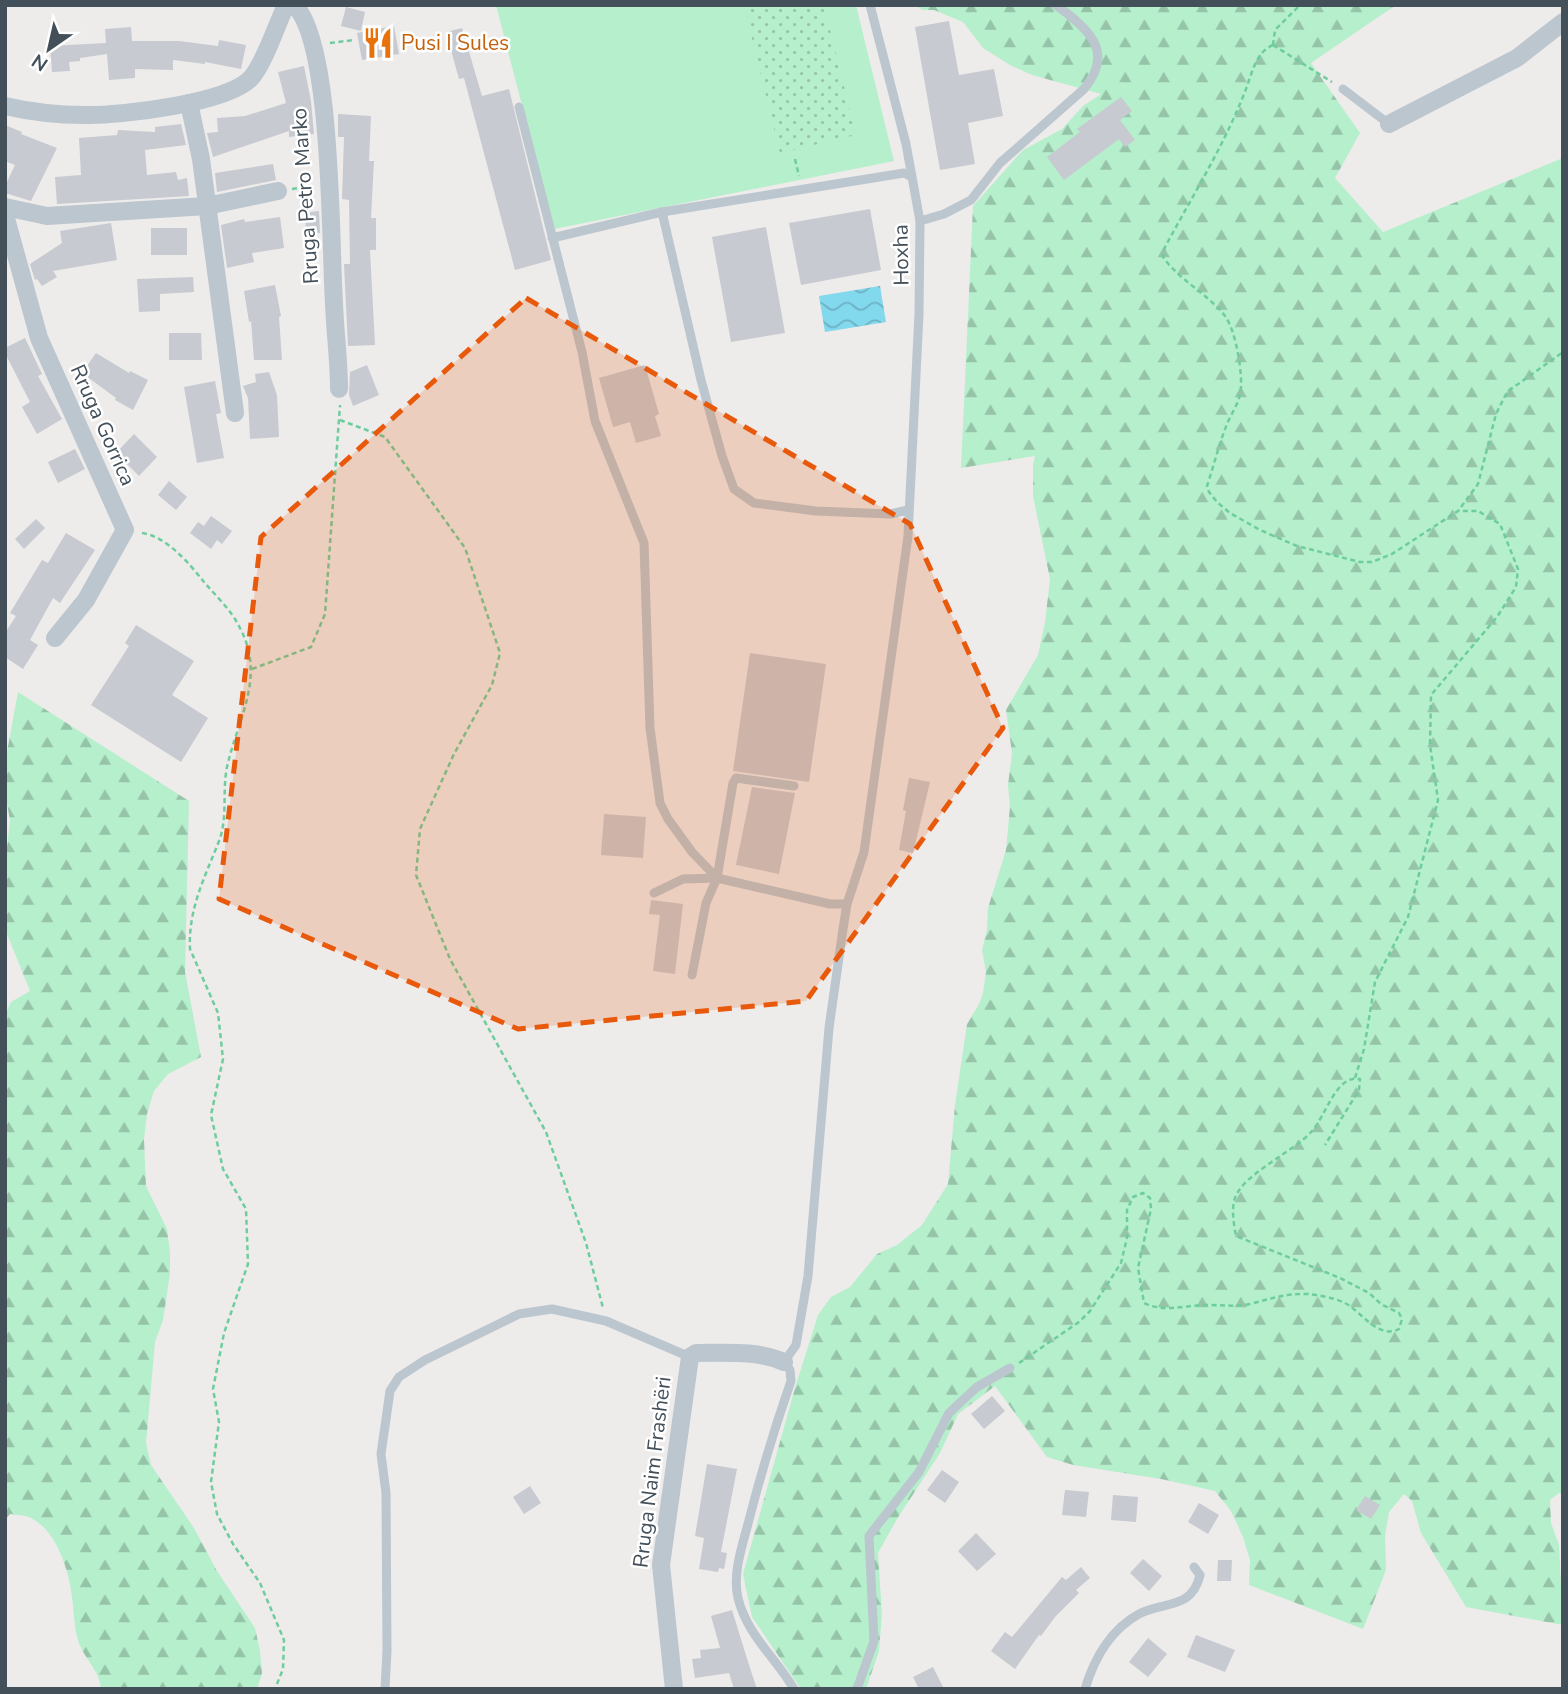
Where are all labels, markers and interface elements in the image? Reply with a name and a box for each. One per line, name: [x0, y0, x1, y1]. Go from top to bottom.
north arrow: [14, 14, 84, 84]
restaurant icon: Pusi I Sules: [361, 26, 395, 60]
place label: Pusi I Sules: [401, 29, 509, 57]
text: N: [27, 48, 53, 77]
street label: Rruga Petro Marko: [285, 107, 325, 285]
street label: Hoxha: [886, 224, 916, 286]
street label: Rruga Gorrica: [64, 360, 142, 490]
street label: Rruga Naim Frashëri: [626, 1375, 678, 1569]

